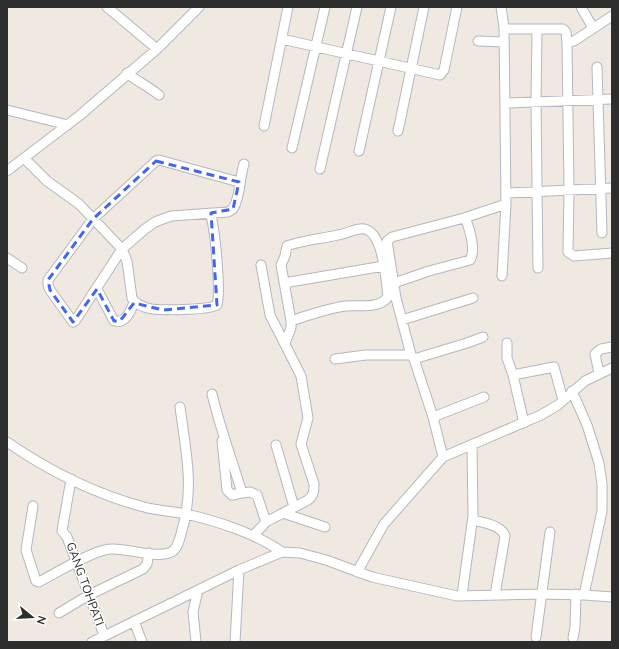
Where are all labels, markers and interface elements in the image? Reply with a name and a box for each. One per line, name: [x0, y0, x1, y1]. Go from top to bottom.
street label: GANG TOHPATI: [62, 540, 108, 628]
north arrow: [12, 597, 52, 637]
text: N: [33, 614, 49, 626]

